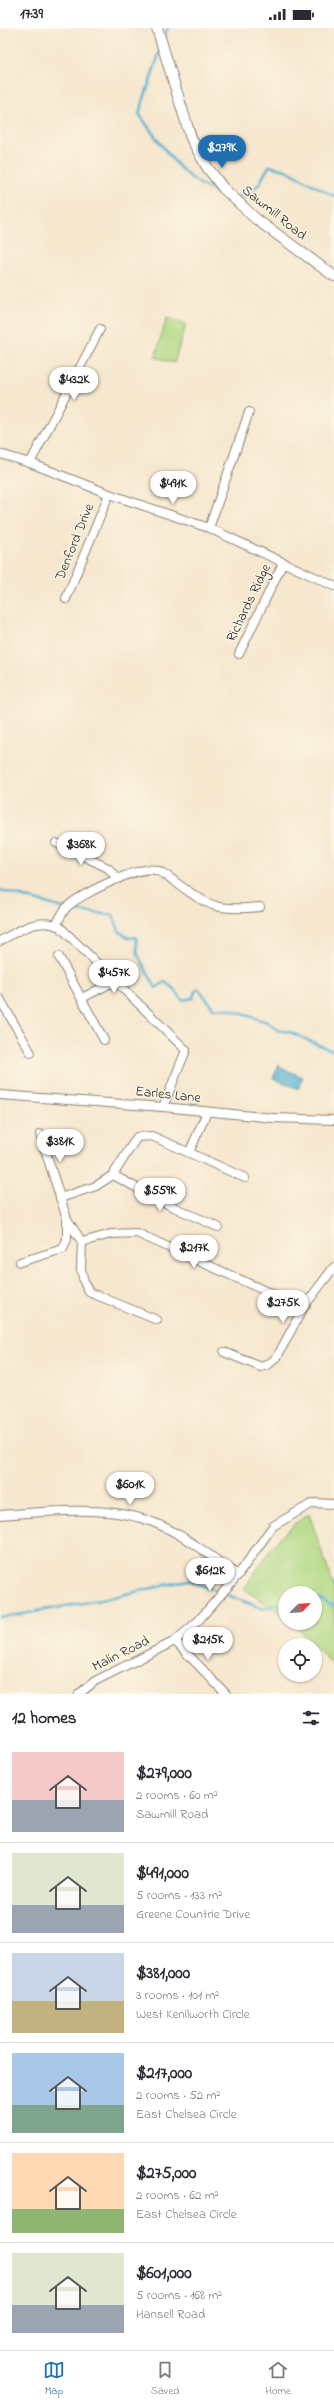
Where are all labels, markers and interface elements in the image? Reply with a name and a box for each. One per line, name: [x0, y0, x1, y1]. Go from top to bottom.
text: 17:39: [20, 3, 43, 25]
pin: $279K: [194, 135, 250, 169]
text: $279K: [207, 138, 237, 157]
street label: Sawmill Road: [237, 180, 311, 246]
pin: $432K: [46, 367, 102, 401]
text: $432K: [58, 370, 90, 389]
pin: $491K: [145, 471, 201, 505]
text: $491K: [159, 474, 187, 493]
street label: Denford Drive: [50, 500, 100, 585]
street label: Richards Ridge: [221, 560, 278, 646]
pin: $368K: [53, 832, 109, 866]
text: $368K: [66, 835, 96, 854]
pin: $457K: [86, 960, 142, 994]
text: $457K: [98, 963, 130, 982]
street label: Earles Lane: [134, 1081, 202, 1109]
pin: $381K: [32, 1129, 88, 1163]
text: $381K: [46, 1132, 74, 1151]
pin: $559K: [132, 1178, 188, 1212]
text: $559K: [144, 1181, 176, 1200]
pin: $217K: [166, 1235, 222, 1269]
text: $217K: [179, 1238, 209, 1257]
pin: $275K: [255, 1290, 311, 1324]
text: $275K: [266, 1293, 300, 1312]
pin: $601K: [102, 1472, 158, 1506]
text: $601K: [115, 1475, 145, 1494]
pin: $612K: [182, 1558, 238, 1592]
text: $612K: [195, 1561, 225, 1580]
north arrow: [278, 1586, 322, 1630]
map controls: [278, 1586, 322, 1682]
pin: $215K: [180, 1627, 236, 1661]
text: $215K: [192, 1630, 224, 1649]
street label: Malin Road: [89, 1631, 153, 1677]
button: locate: [278, 1638, 322, 1682]
text: 12 homes: [12, 1706, 76, 1731]
icon: filters: [300, 1707, 322, 1729]
text: $279,000: [136, 1761, 192, 1786]
icon: home: [44, 1768, 92, 1816]
text: 2 rooms · 60 m²: [136, 1786, 218, 1805]
text: Sawmill Road: [136, 1805, 208, 1824]
text: $491,000: [136, 1861, 189, 1886]
icon: home: [44, 1869, 92, 1917]
text: 5 rooms · 133 m²: [136, 1886, 222, 1905]
text: Greene Countrie Drive: [136, 1905, 250, 1924]
text: $381,000: [136, 1961, 190, 1986]
icon: home: [44, 1969, 92, 2017]
text: 3 rooms · 101 m²: [136, 1986, 219, 2005]
text: West Kenilworth Circle: [136, 2005, 249, 2024]
text: $217,000: [136, 2061, 192, 2086]
icon: home: [44, 2069, 92, 2117]
text: 2 rooms · 52 m²: [136, 2086, 220, 2105]
text: East Chelsea Circle: [136, 2105, 236, 2124]
text: $275,000: [136, 2161, 196, 2186]
icon: home: [44, 2169, 92, 2217]
text: 2 rooms · 62 m²: [136, 2186, 219, 2205]
text: East Chelsea Circle: [136, 2205, 236, 2224]
text: $601,000: [136, 2261, 191, 2286]
icon: home: [44, 2269, 92, 2317]
text: 5 rooms · 168 m²: [136, 2286, 222, 2305]
text: Hansell Road: [136, 2305, 205, 2324]
tab: Map: [43, 2359, 65, 2399]
tab: Saved: [151, 2359, 180, 2399]
tab: Home: [265, 2359, 291, 2399]

